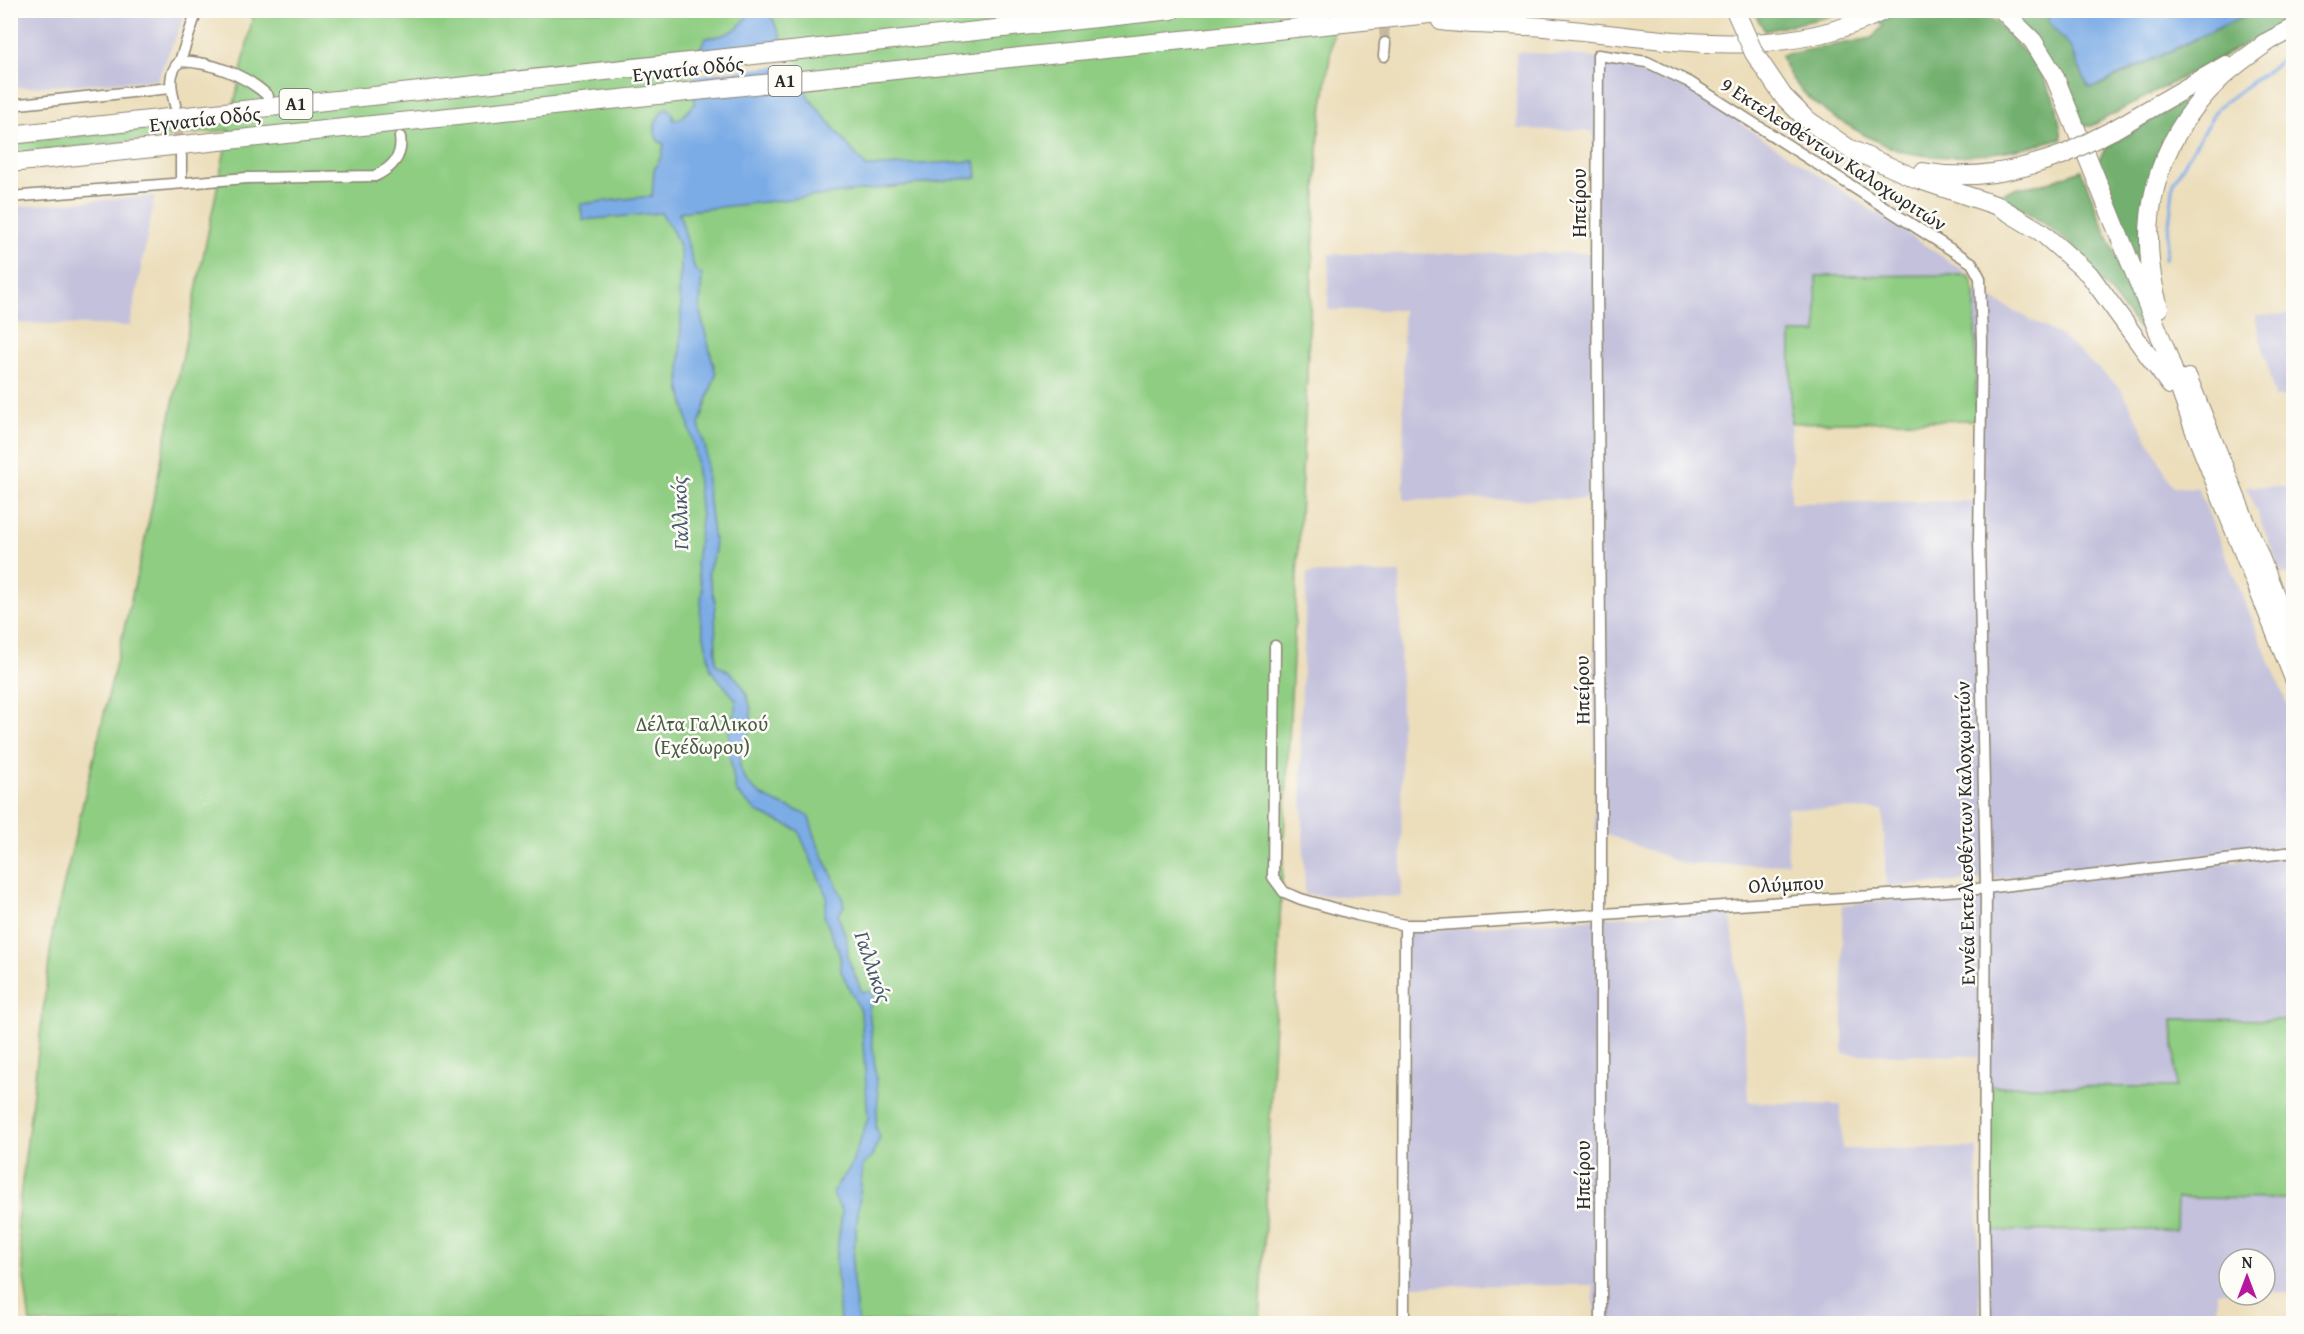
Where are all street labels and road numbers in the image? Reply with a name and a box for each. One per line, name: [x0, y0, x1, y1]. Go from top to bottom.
street label: Εγνατία Οδός: [631, 48, 746, 89]
road number: Α1: [768, 66, 802, 96]
street label: 9 Εκτελεσθέντων Καλοχωριτών: [1716, 69, 1953, 238]
road number: Α1: [280, 89, 312, 119]
street label: Εγνατία Οδός: [148, 98, 263, 139]
street label: Ηπείρου: [1564, 168, 1593, 238]
street label: Ηπείρου: [1566, 655, 1597, 725]
street label: Εννέα Εκτελεσθέντων Καλοχωριτών: [1947, 680, 1982, 986]
street label: Ολύμπου: [1748, 867, 1824, 900]
street label: Ηπείρου: [1568, 1140, 1597, 1210]

